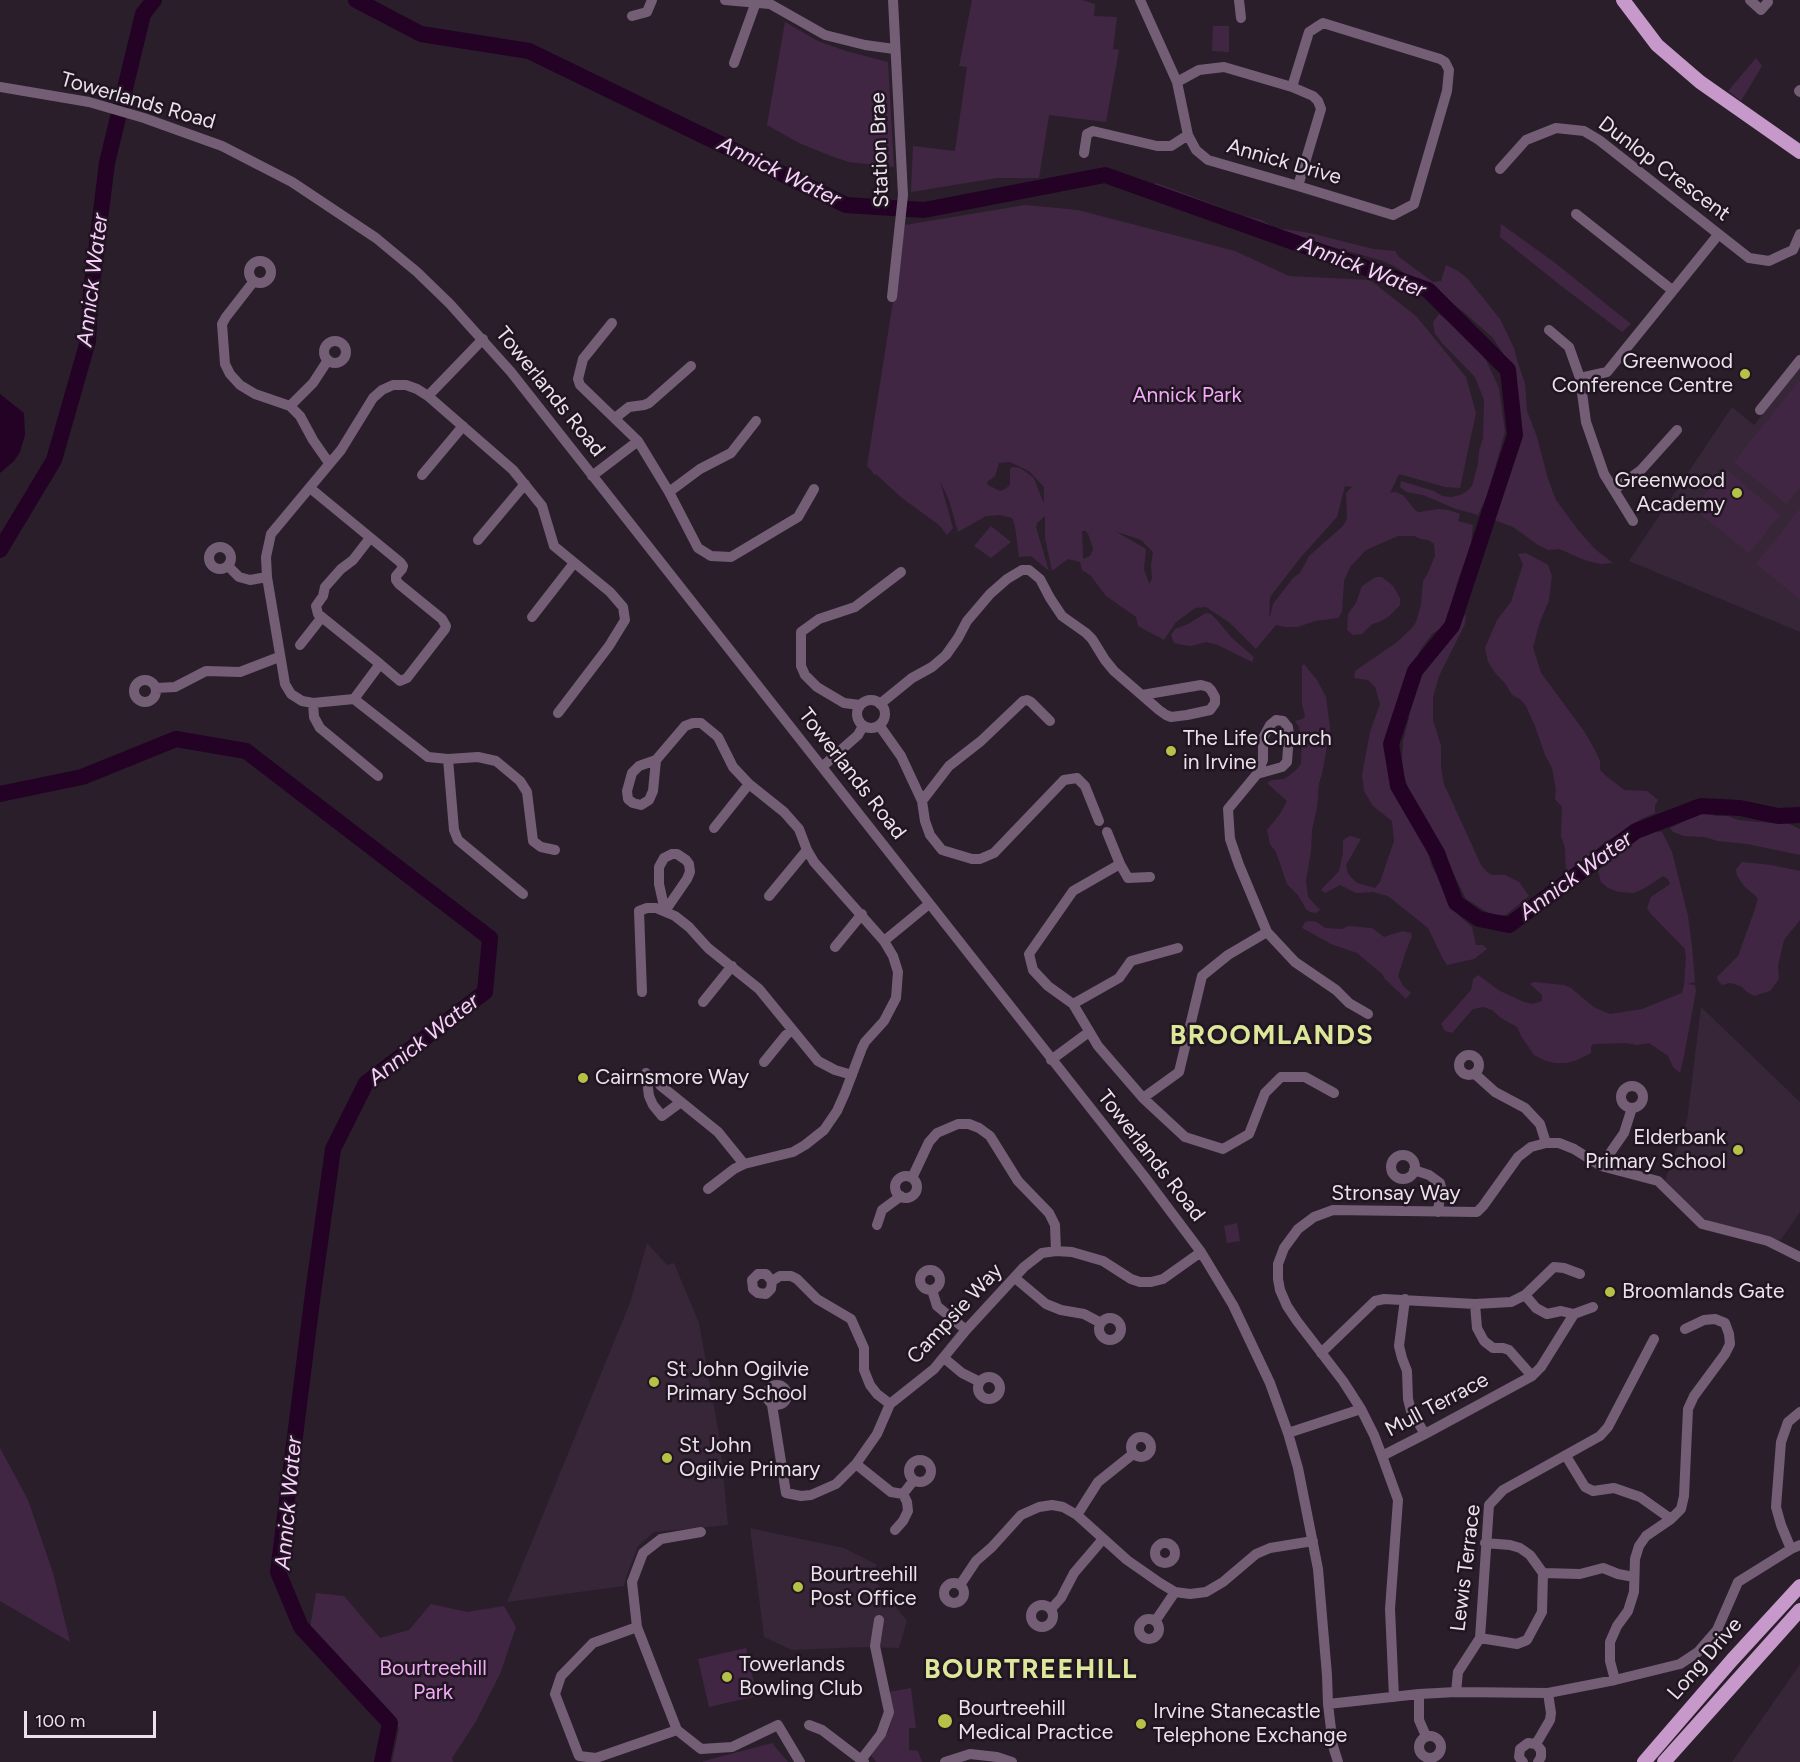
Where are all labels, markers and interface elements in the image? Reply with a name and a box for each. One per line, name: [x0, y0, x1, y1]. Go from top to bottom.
street label: Towerlands Road: [58, 67, 218, 135]
street label: Station Brae: [865, 92, 895, 208]
street label: Dunlop Crescent: [1593, 111, 1735, 227]
water label: Annick Water: [713, 131, 845, 213]
street label: Annick Drive: [1224, 134, 1344, 190]
water label: Annick Water: [72, 212, 114, 348]
water label: Annick Water: [1295, 232, 1429, 304]
street label: Towerlands Road: [490, 322, 610, 462]
place label: Greenwood Conference Centre: [1552, 349, 1733, 399]
marker: Greenwood Conference Centre: [1738, 367, 1752, 381]
park label: Annick Park: [1132, 383, 1242, 409]
place label: Greenwood Academy: [1615, 468, 1725, 518]
marker: Greenwood Academy: [1730, 486, 1744, 500]
street label: Towerlands Road: [793, 703, 911, 845]
place label: The Life Church in Irvine: [1183, 726, 1332, 776]
marker: The Life Church in Irvine: [1164, 744, 1178, 758]
water label: Annick Water: [1514, 826, 1638, 926]
water label: Annick Water: [363, 988, 485, 1092]
district label: BROOMLANDS: [1170, 1020, 1374, 1052]
place label: Cairnsmore Way: [595, 1065, 749, 1091]
marker: Cairnsmore Way: [576, 1071, 590, 1085]
street label: Towerlands Road: [1092, 1085, 1210, 1227]
place label: Elderbank Primary School: [1585, 1125, 1726, 1175]
marker: Elderbank Primary School: [1731, 1143, 1745, 1157]
street label: Stronsay Way: [1331, 1181, 1461, 1207]
street label: Campsie Way: [902, 1258, 1008, 1370]
place label: Broomlands Gate: [1622, 1279, 1785, 1305]
marker: Broomlands Gate: [1603, 1285, 1617, 1299]
place label: St John Ogilvie Primary School: [666, 1357, 809, 1407]
street label: Mull Terrace: [1381, 1367, 1493, 1443]
marker: St John Ogilvie Primary School: [647, 1375, 661, 1389]
place label: St John Ogilvie Primary: [679, 1433, 820, 1483]
water label: Annick Water: [270, 1435, 308, 1571]
marker: St John Ogilvie Primary: [660, 1451, 674, 1465]
street label: Lewis Terrace: [1446, 1503, 1486, 1633]
place label: Bourtreehill Post Office: [810, 1562, 918, 1612]
marker: Bourtreehill Post Office: [791, 1580, 805, 1594]
street label: Long Drive: [1662, 1613, 1748, 1705]
place label: Towerlands Bowling Club: [739, 1652, 863, 1702]
district label: BOURTREEHILL: [924, 1654, 1138, 1686]
park label: Bourtreehill Park: [379, 1656, 487, 1706]
marker: Towerlands Bowling Club: [720, 1670, 734, 1684]
place label: Bourtreehill Medical Practice: [958, 1696, 1113, 1746]
scale bar: [27, 1699, 159, 1737]
place label: Irvine Stanecastle Telephone Exchange: [1153, 1699, 1347, 1749]
text: 100 m: [35, 1710, 85, 1732]
marker: Bourtreehill Medical Practice: [936, 1712, 954, 1730]
marker: Irvine Stanecastle Telephone Exchange: [1134, 1717, 1148, 1731]

